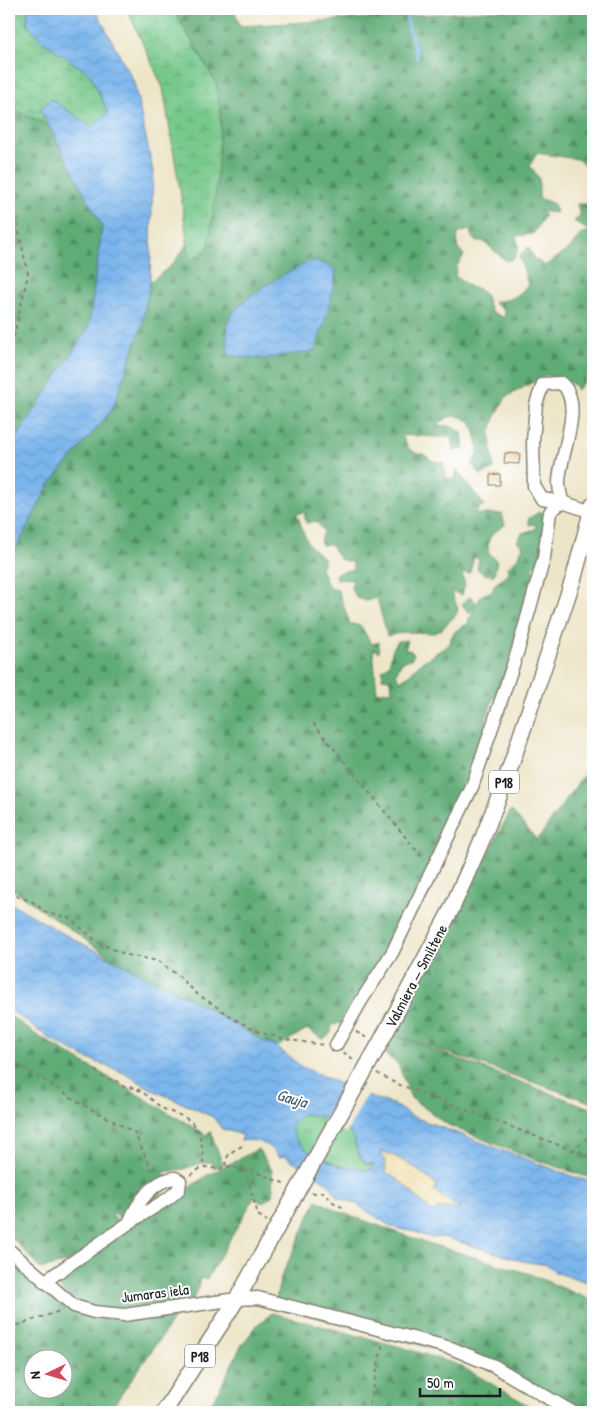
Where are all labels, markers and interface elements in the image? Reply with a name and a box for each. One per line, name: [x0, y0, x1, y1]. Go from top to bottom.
road number: P18: [489, 770, 519, 794]
street label: Valmiera — Smiltene: [380, 921, 452, 1031]
water label: Gauja: [274, 1083, 311, 1113]
street label: Jumaras iela: [120, 1278, 190, 1308]
road number: P18: [185, 1344, 215, 1368]
north arrow: [22, 1348, 72, 1398]
scale bar: [420, 1366, 500, 1398]
text: N: [25, 1370, 44, 1380]
text: 50 m: [427, 1372, 454, 1393]

